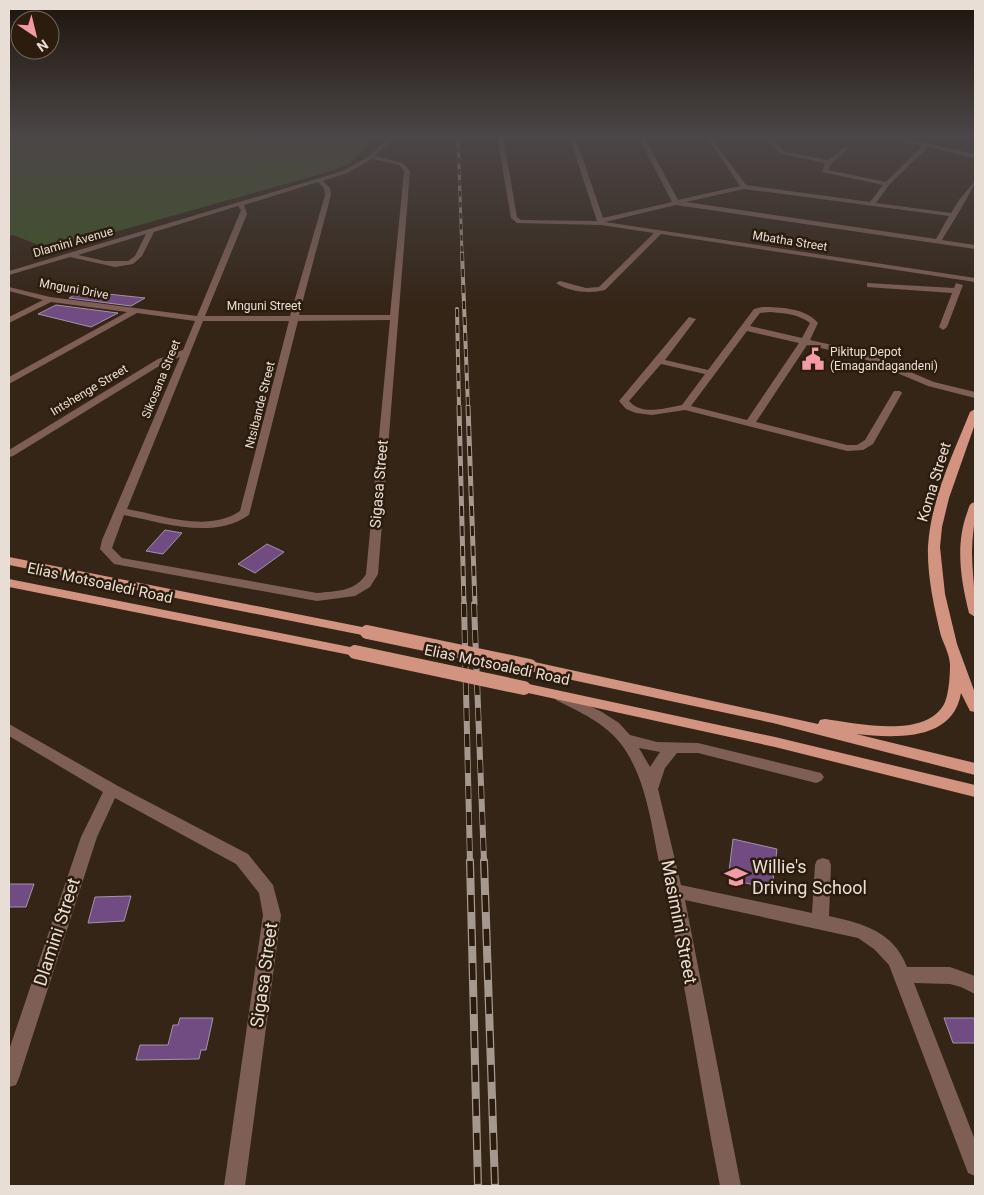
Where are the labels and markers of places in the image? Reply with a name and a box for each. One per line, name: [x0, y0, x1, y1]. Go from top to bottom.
place label: Pikitup Depot (Emagandagandeni): [830, 345, 938, 373]
public building icon: Pikitup Depot (Emagandagandeni): [800, 346, 826, 372]
place label: Willie's Driving School: [752, 856, 867, 898]
school or university icon: Willie's Driving School: [723, 864, 749, 890]

